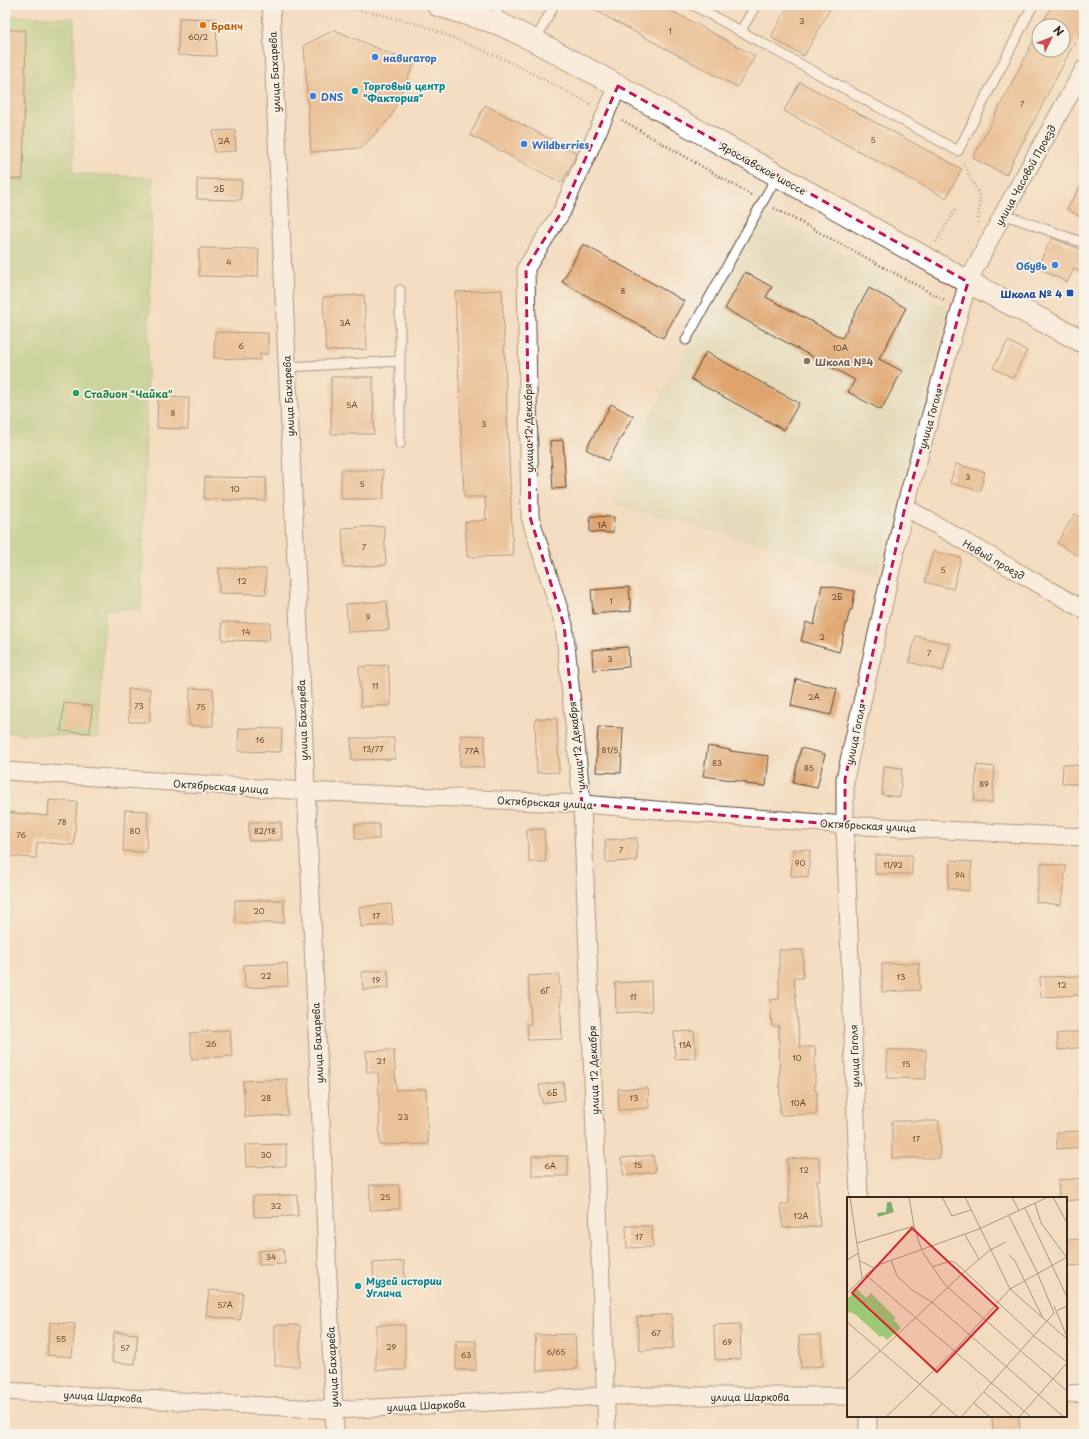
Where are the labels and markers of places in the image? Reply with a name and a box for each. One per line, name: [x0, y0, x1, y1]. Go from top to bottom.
place label: Бранч: [211, 18, 243, 33]
marker: Бранч: [198, 20, 208, 30]
place label: навигатор: [383, 50, 437, 65]
marker: навигатор: [370, 52, 380, 62]
place label: Торговый центр "Фактория": [363, 78, 445, 105]
marker: Торговый центр "Фактория": [350, 86, 360, 96]
place label: DNS: [321, 89, 344, 104]
marker: DNS: [308, 91, 318, 101]
place label: Wildberries: [532, 137, 589, 152]
marker: Wildberries: [519, 139, 529, 149]
place label: Обувь: [1016, 258, 1047, 273]
marker: Обувь: [1050, 260, 1060, 270]
place label: Школа № 4: [1000, 286, 1062, 301]
marker: Школа № 4: [1065, 288, 1075, 298]
place label: Школа №4: [815, 354, 873, 369]
marker: Школа №4: [802, 356, 812, 366]
place label: Стадион "Чайка": [84, 386, 173, 401]
marker: Стадион "Чайка": [71, 388, 81, 398]
place label: Музей истории Углича: [366, 1273, 442, 1300]
marker: Музей истории Углича: [353, 1281, 363, 1291]

